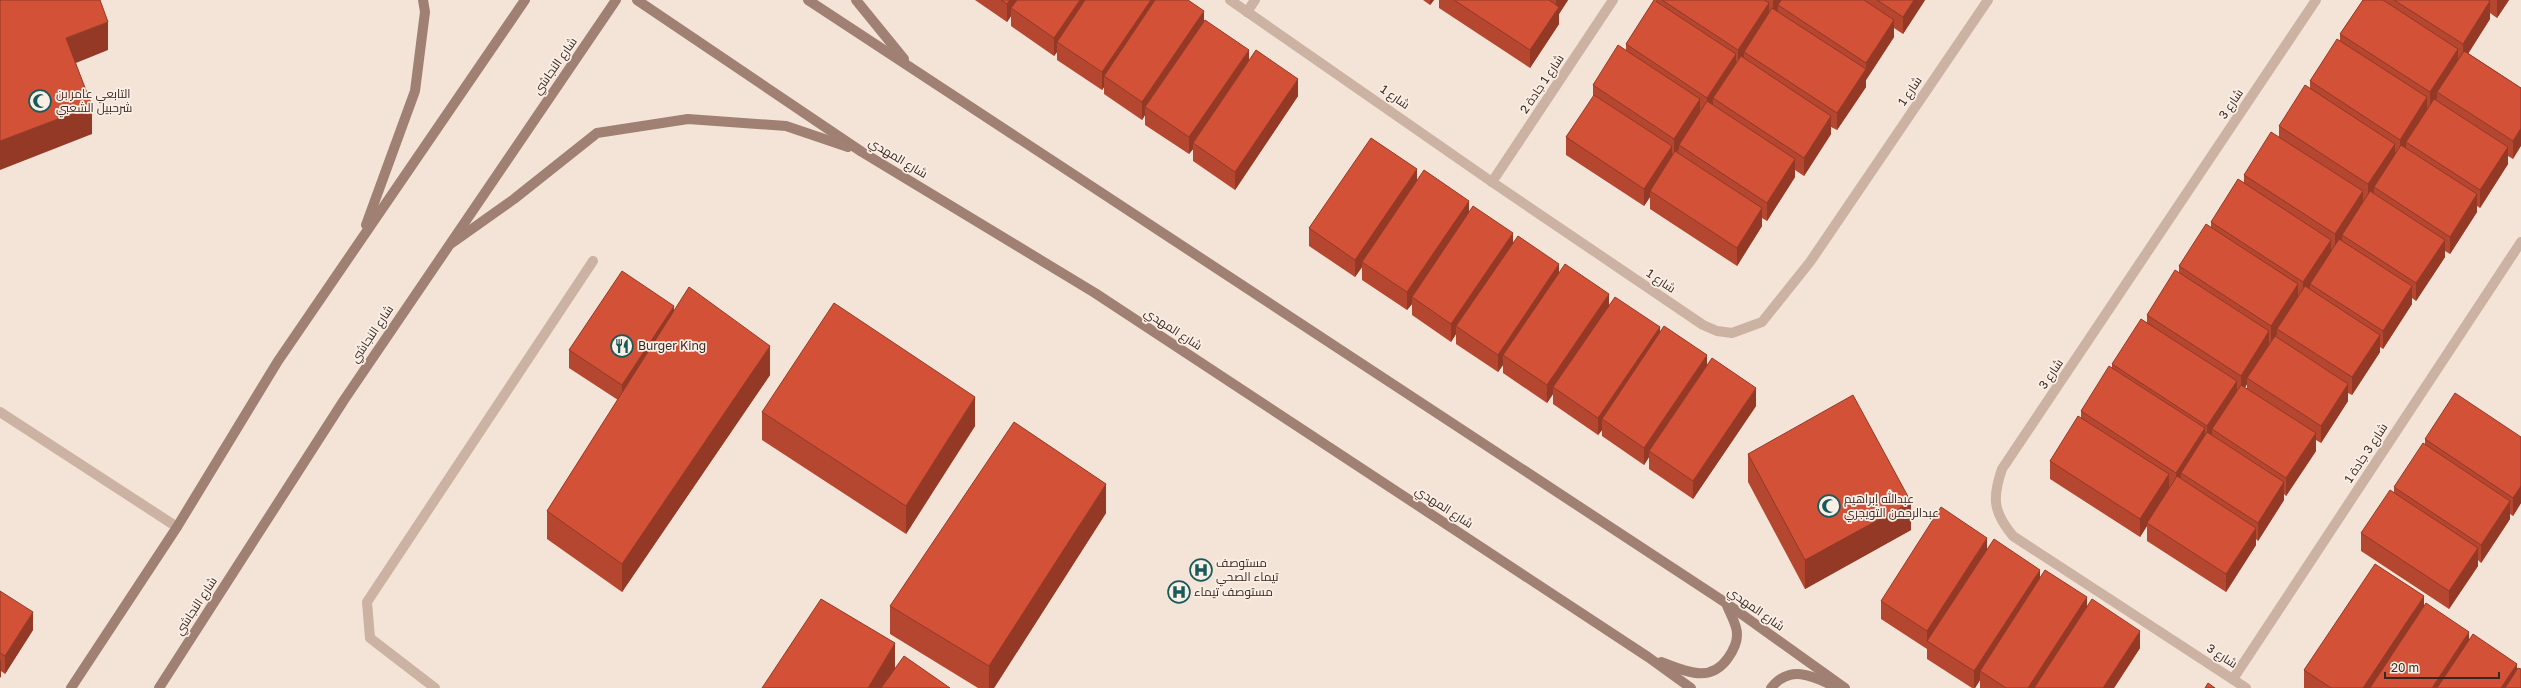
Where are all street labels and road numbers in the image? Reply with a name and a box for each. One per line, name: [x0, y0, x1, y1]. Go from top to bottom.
street label: شارع النجاشي: [529, 34, 582, 99]
street label: شارع 1 جادة 2: [1516, 51, 1568, 117]
street label: شارع 1: [1894, 73, 1926, 109]
street label: شارع 1: [1377, 81, 1413, 113]
street label: شارع 3: [2215, 86, 2247, 122]
street label: شارع المهدي: [865, 134, 930, 184]
street label: شارع 1: [1643, 265, 1679, 297]
street label: شارع النجاشي: [347, 302, 399, 367]
street label: شارع المهدي: [1140, 304, 1205, 355]
street label: شارع 3: [2035, 356, 2067, 392]
street label: شارع 3 جادة 1: [2341, 420, 2391, 486]
street label: شارع المهدي: [1411, 482, 1476, 533]
street label: شارع النجاشي: [171, 574, 223, 639]
street label: شارع المهدي: [1723, 584, 1788, 636]
street label: شارع 3: [2204, 640, 2240, 672]

